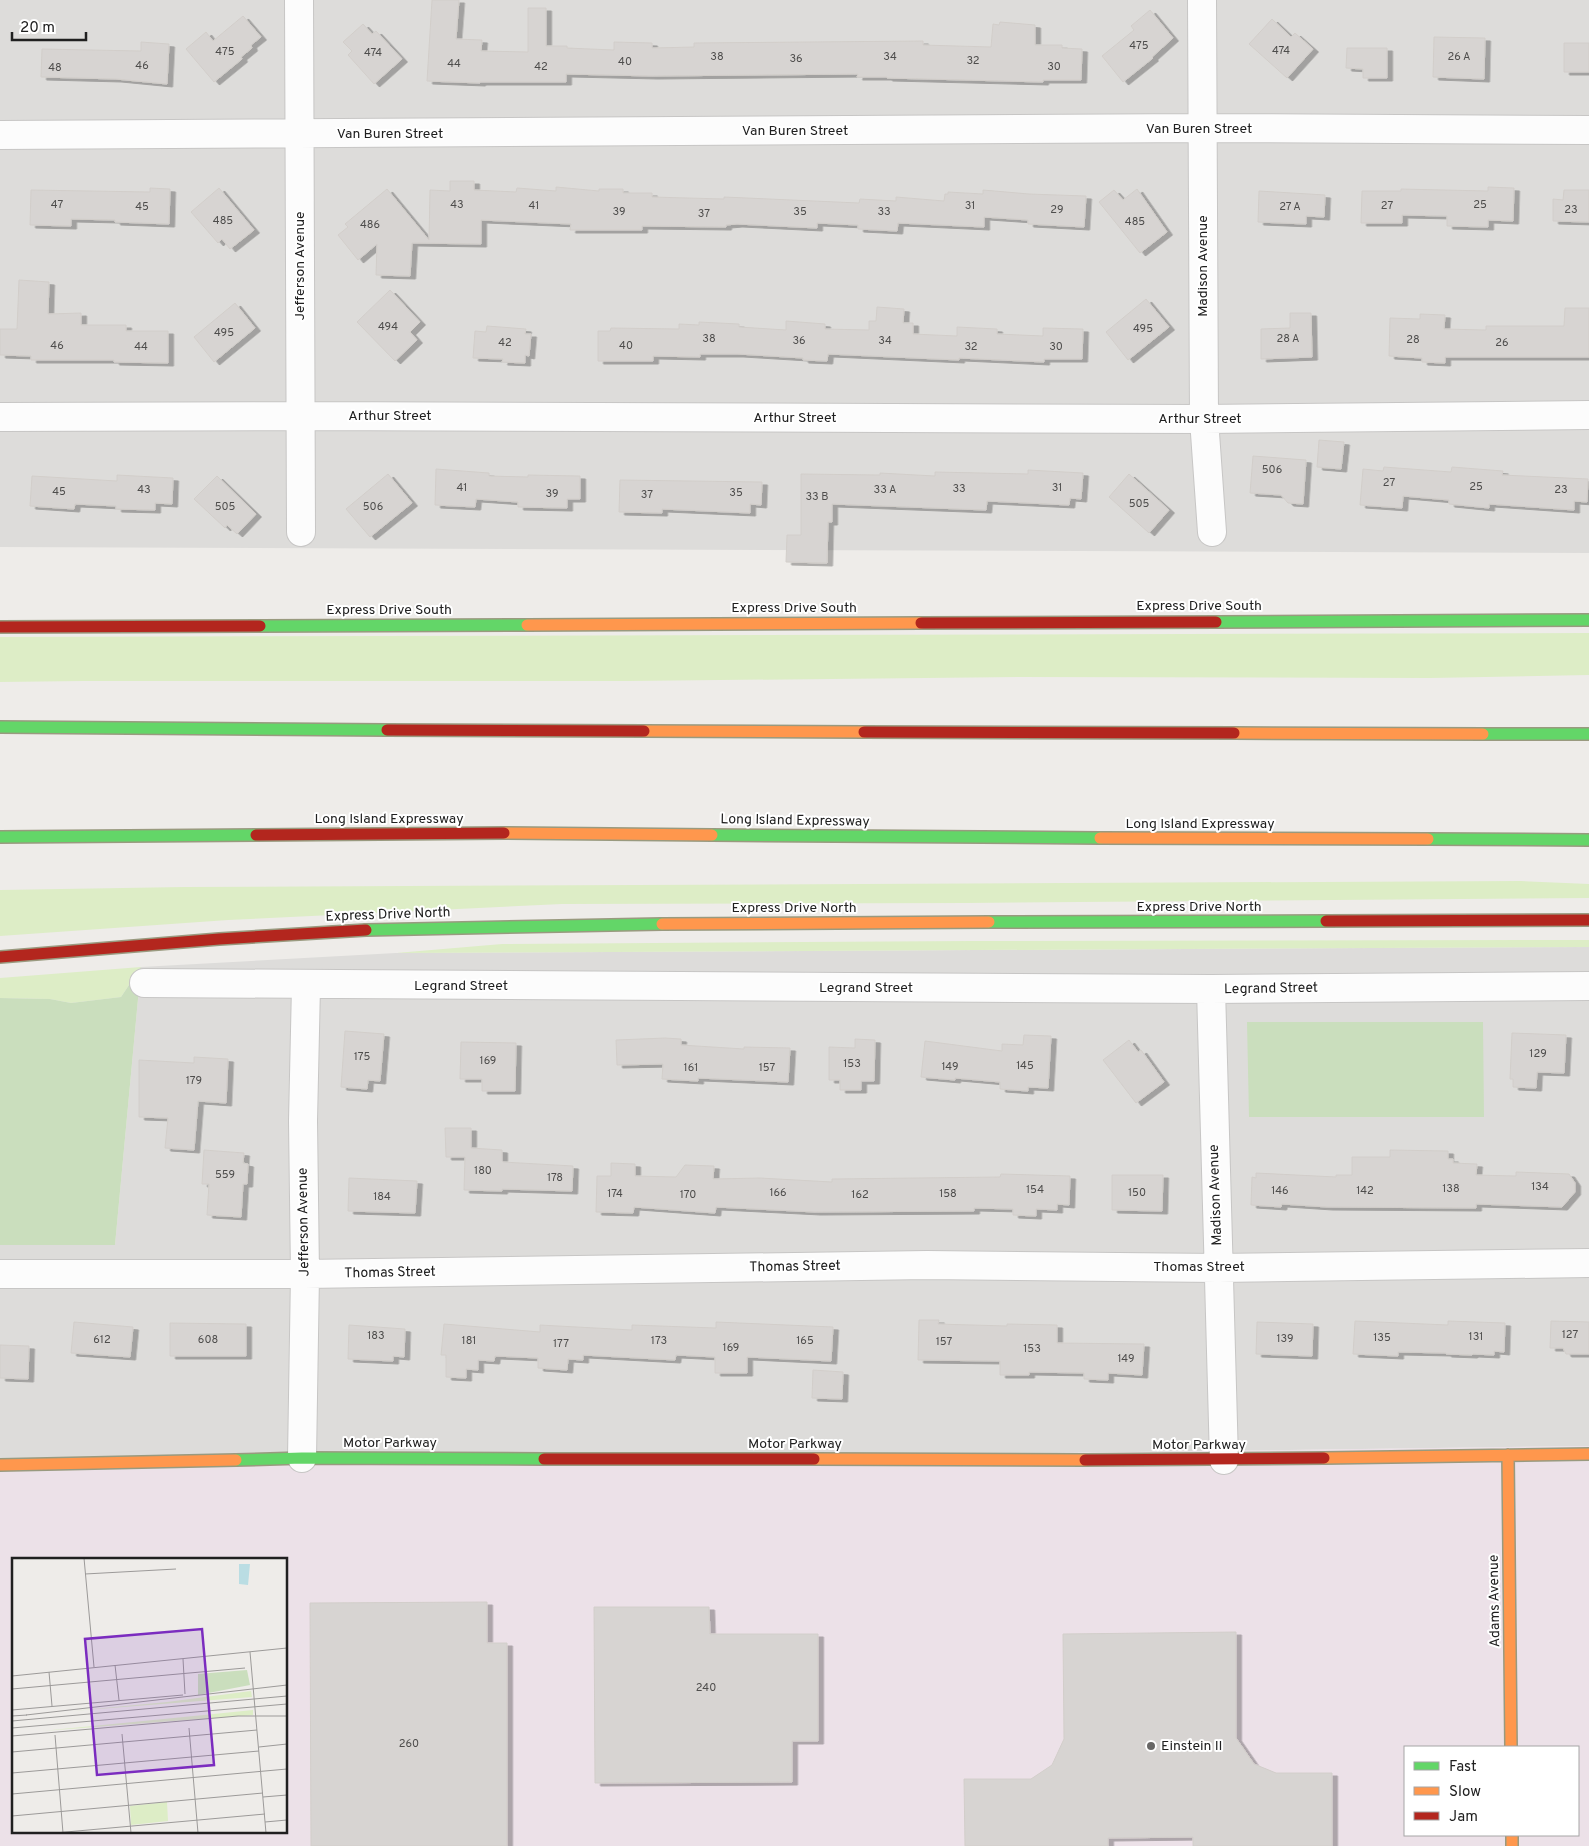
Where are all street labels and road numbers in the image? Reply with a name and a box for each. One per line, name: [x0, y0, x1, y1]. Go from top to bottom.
street label: Van Buren Street: [1146, 121, 1252, 138]
street label: Van Buren Street: [742, 123, 848, 140]
street label: Van Buren Street: [337, 126, 443, 143]
street label: Jefferson Avenue: [292, 211, 309, 321]
street label: Madison Avenue: [1195, 215, 1212, 317]
street label: Arthur Street: [348, 408, 432, 425]
street label: Arthur Street: [753, 410, 837, 427]
street label: Arthur Street: [1158, 411, 1242, 428]
street label: Express Drive South: [1136, 598, 1262, 615]
street label: Express Drive South: [731, 600, 857, 617]
street label: Express Drive South: [326, 602, 452, 619]
street label: Long Island Expressway: [314, 811, 464, 828]
street label: Long Island Expressway: [720, 811, 870, 831]
street label: Long Island Expressway: [1125, 816, 1275, 833]
street label: Express Drive North: [1136, 899, 1262, 916]
street label: Express Drive North: [731, 900, 857, 917]
street label: Express Drive North: [325, 904, 451, 926]
street label: Legrand Street: [414, 978, 508, 995]
street label: Legrand Street: [819, 980, 913, 997]
street label: Legrand Street: [1224, 980, 1318, 998]
street label: Madison Avenue: [1206, 1144, 1226, 1246]
street label: Jefferson Avenue: [295, 1167, 313, 1277]
street label: Thomas Street: [749, 1258, 841, 1276]
street label: Thomas Street: [1153, 1259, 1245, 1276]
street label: Thomas Street: [344, 1264, 436, 1282]
street label: Motor Parkway: [343, 1435, 437, 1452]
street label: Motor Parkway: [748, 1436, 842, 1453]
street label: Motor Parkway: [1152, 1437, 1246, 1454]
street label: Adams Avenue: [1486, 1554, 1504, 1648]

